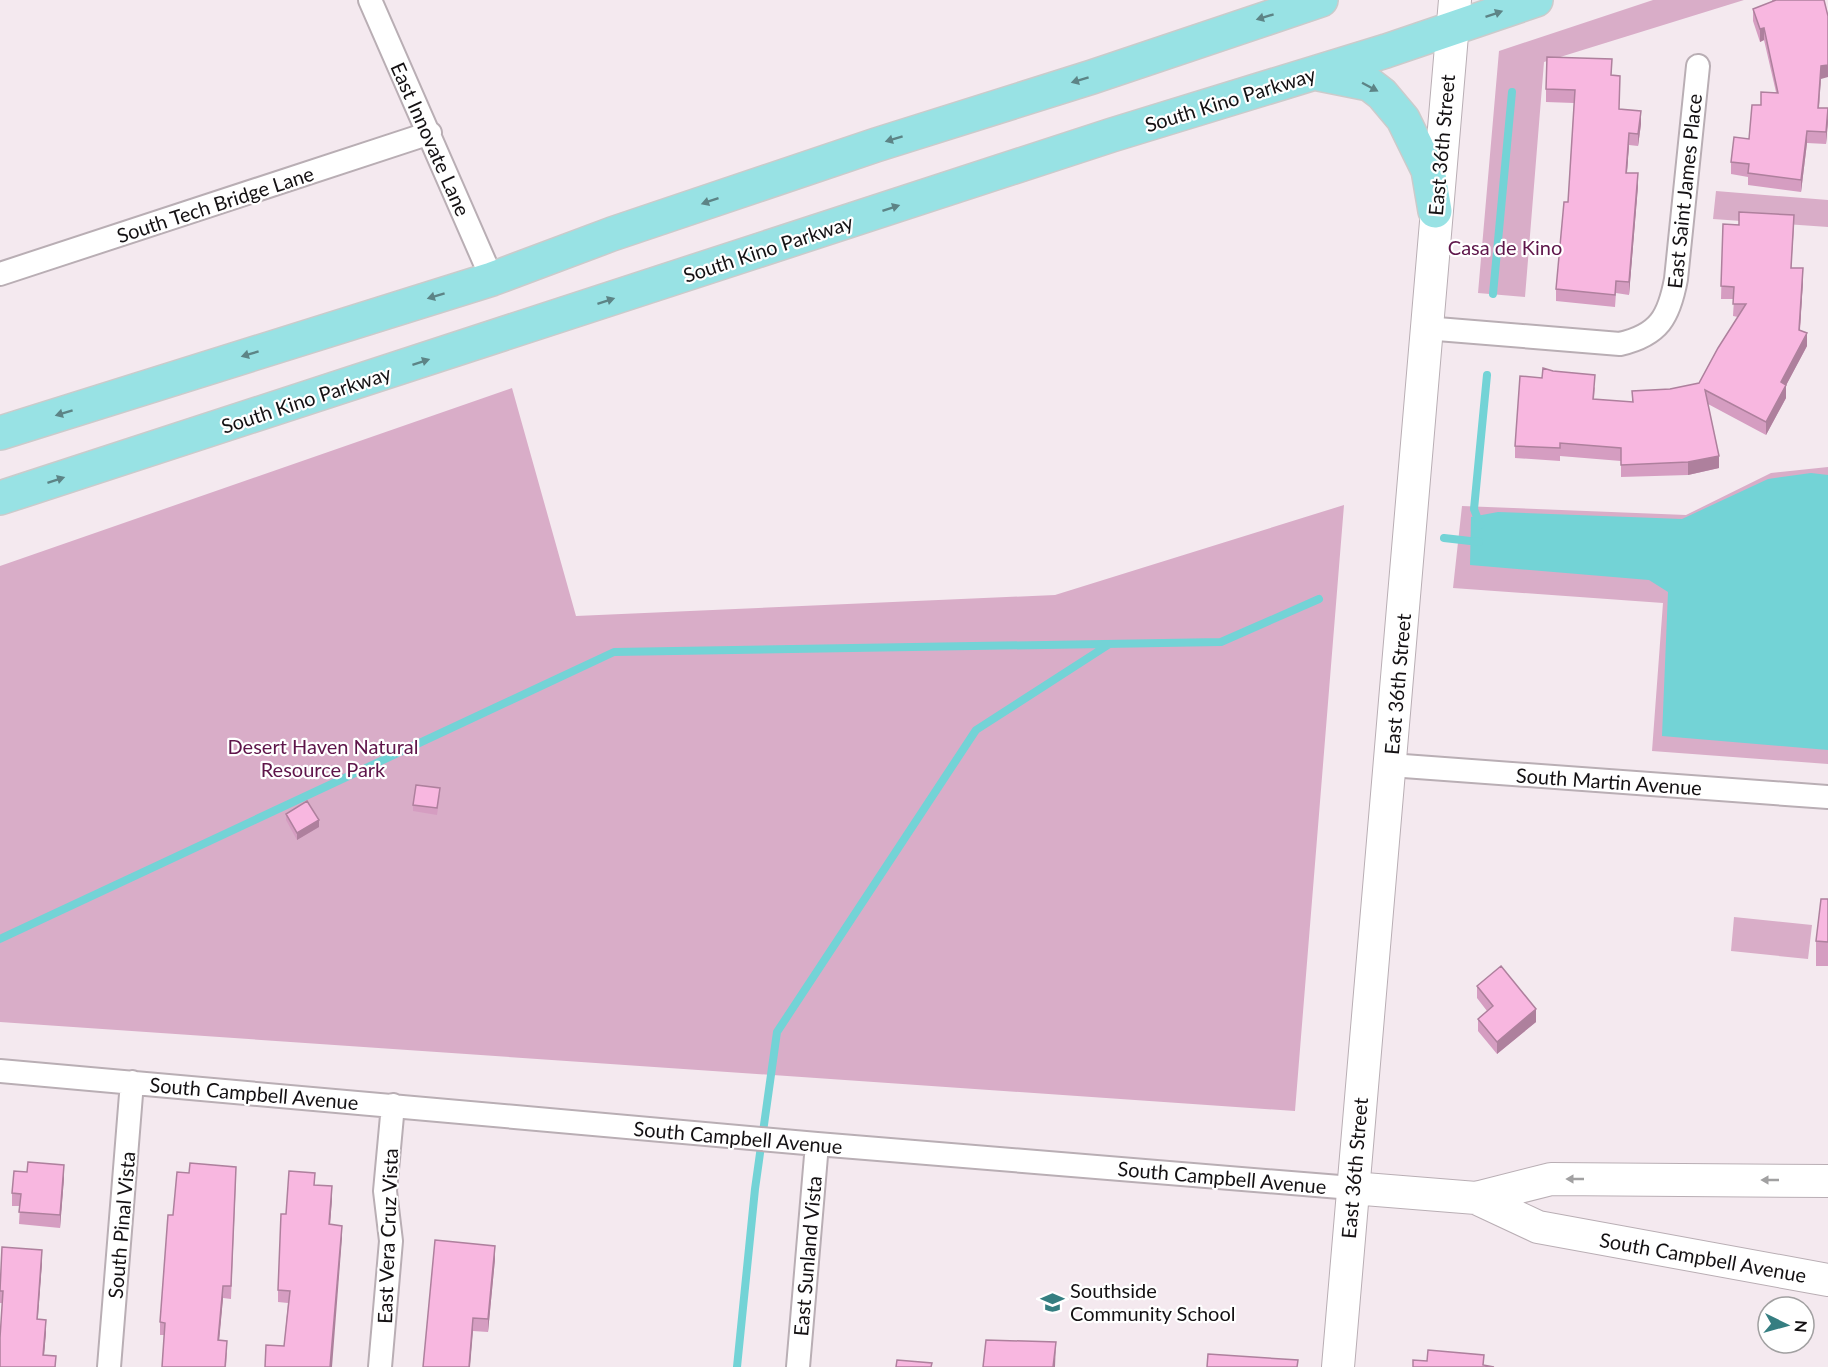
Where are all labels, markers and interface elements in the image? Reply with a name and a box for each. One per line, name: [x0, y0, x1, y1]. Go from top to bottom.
one-way arrow: [1485, 9, 1503, 19]
one-way arrow: [1256, 13, 1274, 23]
street label: East Innovate Lane: [386, 58, 476, 220]
street label: South Kino Parkway: [1142, 61, 1319, 136]
street label: East 36th Street: [1423, 73, 1459, 217]
one-way arrow: [1071, 76, 1089, 86]
one-way arrow: [1362, 82, 1379, 92]
street label: East Saint James Place: [1662, 92, 1706, 290]
one-way arrow: [885, 135, 903, 144]
street label: South Tech Bridge Lane: [113, 161, 317, 247]
one-way arrow: [701, 197, 719, 206]
one-way arrow: [882, 202, 900, 212]
street label: South Kino Parkway: [680, 209, 857, 287]
park label: Casa de Kino: [1448, 235, 1562, 259]
one-way arrow: [427, 292, 445, 301]
one-way arrow: [597, 296, 615, 306]
one-way arrow: [241, 350, 259, 360]
one-way arrow: [412, 356, 430, 366]
street label: South Kino Parkway: [218, 360, 395, 438]
one-way arrow: [55, 409, 73, 418]
one-way arrow: [47, 475, 65, 484]
street label: East 36th Street: [1379, 612, 1415, 756]
park label: Desert Haven Natural Resource Park: [228, 734, 418, 781]
street label: South Martin Avenue: [1515, 763, 1703, 799]
street label: South Campbell Avenue: [149, 1072, 359, 1114]
street label: East 36th Street: [1336, 1096, 1372, 1240]
street label: South Campbell Avenue: [633, 1116, 843, 1158]
street label: East Vera Cruz Vista: [372, 1148, 402, 1324]
street label: South Pinal Vista: [103, 1150, 139, 1300]
street label: South Campbell Avenue: [1117, 1156, 1327, 1198]
one-way arrow: [1565, 1174, 1584, 1184]
street label: East Sunland Vista: [788, 1175, 826, 1337]
one-way arrow: [1760, 1175, 1779, 1185]
street label: South Campbell Avenue: [1598, 1227, 1808, 1287]
place label: Southside Community School: [1070, 1278, 1236, 1325]
school or university icon: Southside Community School: [1039, 1289, 1065, 1315]
north arrow: [1756, 1295, 1816, 1355]
text: N: [1791, 1319, 1811, 1333]

